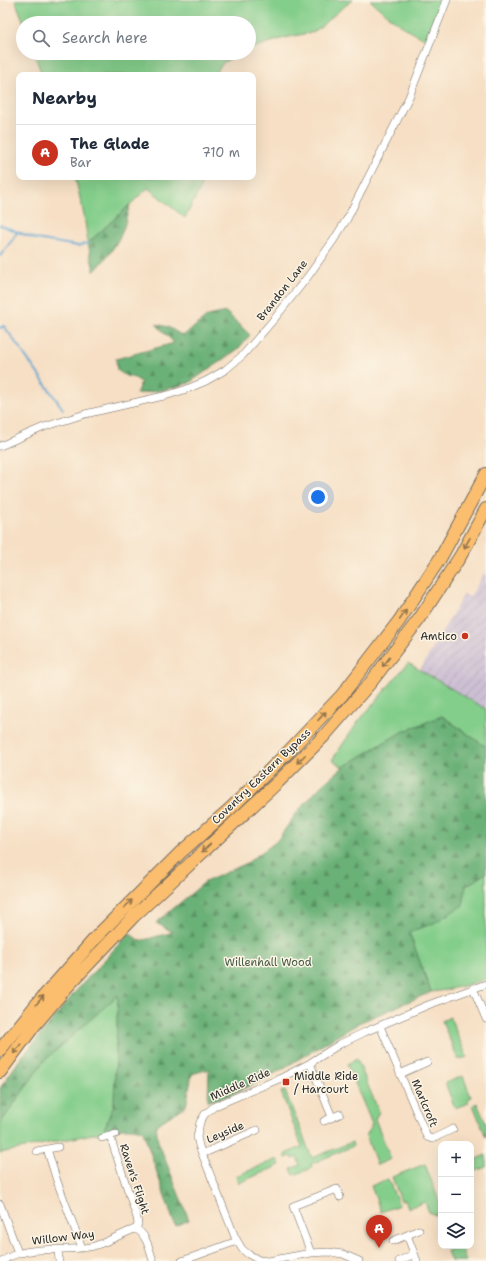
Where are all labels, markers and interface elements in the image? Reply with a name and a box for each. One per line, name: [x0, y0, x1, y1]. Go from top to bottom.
search box: [16, 16, 256, 60]
icon: search: [30, 27, 52, 49]
text: Search here: [62, 28, 148, 48]
text: Nearby: [32, 87, 97, 109]
text: The Glade: [70, 134, 150, 154]
text: A: [40, 144, 50, 161]
text: 710 m: [202, 144, 240, 161]
text: Bar: [70, 154, 92, 171]
street label: Brandon Lane: [254, 256, 311, 324]
your location: [308, 487, 328, 507]
one-way arrow: [463, 537, 471, 549]
one-way arrow: [399, 610, 407, 621]
place label: Amtico: [420, 629, 457, 644]
marker: Amtico: [460, 631, 470, 641]
one-way arrow: [382, 656, 390, 667]
one-way arrow: [317, 712, 326, 722]
street label: Coventry Eastern Bypass: [209, 725, 314, 828]
one-way arrow: [296, 754, 306, 764]
one-way arrow: [201, 844, 211, 853]
one-way arrow: [123, 899, 133, 909]
park label: Willenhall Wood: [224, 955, 312, 970]
one-way arrow: [36, 995, 45, 1005]
one-way arrow: [13, 1043, 21, 1054]
street label: Middle Ride: [208, 1065, 273, 1104]
place label: Middle Ride / Harcourt: [294, 1069, 358, 1097]
marker: Middle Ride / Harcourt: [281, 1077, 291, 1087]
street label: Marlcroft: [408, 1077, 441, 1130]
street label: Leyside: [204, 1118, 246, 1147]
map controls: [438, 1141, 474, 1249]
button: +: [438, 1141, 474, 1177]
street label: Raven's Flight: [116, 1142, 153, 1217]
button: −: [438, 1177, 474, 1213]
button: layers: [438, 1213, 474, 1249]
pin: A: [366, 1215, 392, 1248]
street label: Willow Way: [31, 1226, 95, 1249]

